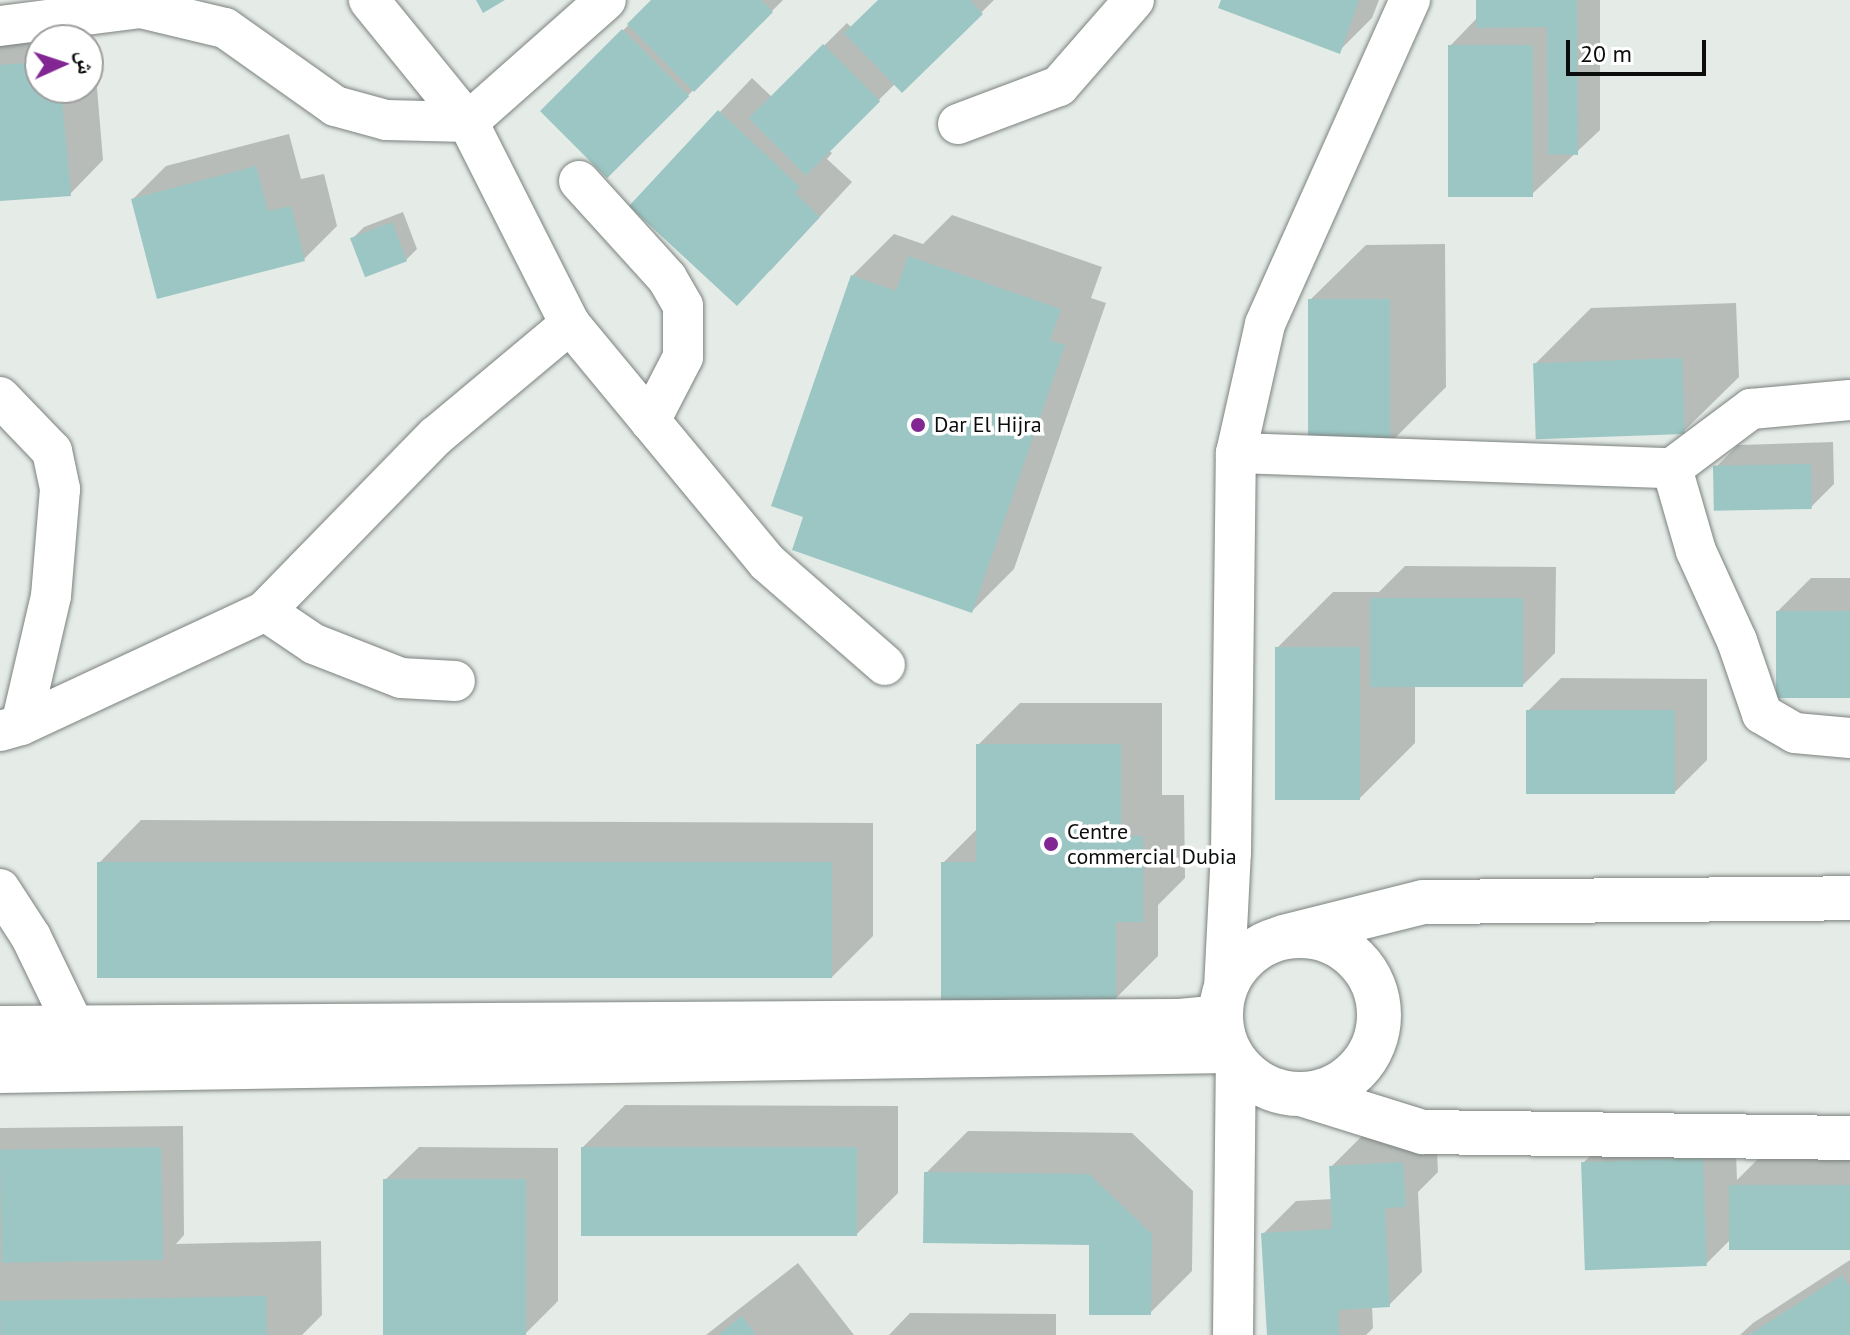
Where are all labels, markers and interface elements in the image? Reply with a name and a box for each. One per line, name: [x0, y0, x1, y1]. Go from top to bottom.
north arrow: [24, 24, 104, 104]
scale bar: [1570, 24, 1710, 74]
text: 20 m: [1580, 38, 1632, 69]
text: ش: [71, 50, 101, 75]
place label: Dar El Hijra: [934, 412, 1042, 438]
marker: Dar El Hijra: [909, 416, 927, 434]
place label: Centre commercial Dubia: [1067, 818, 1237, 870]
marker: Centre commercial Dubia: [1042, 835, 1060, 853]

